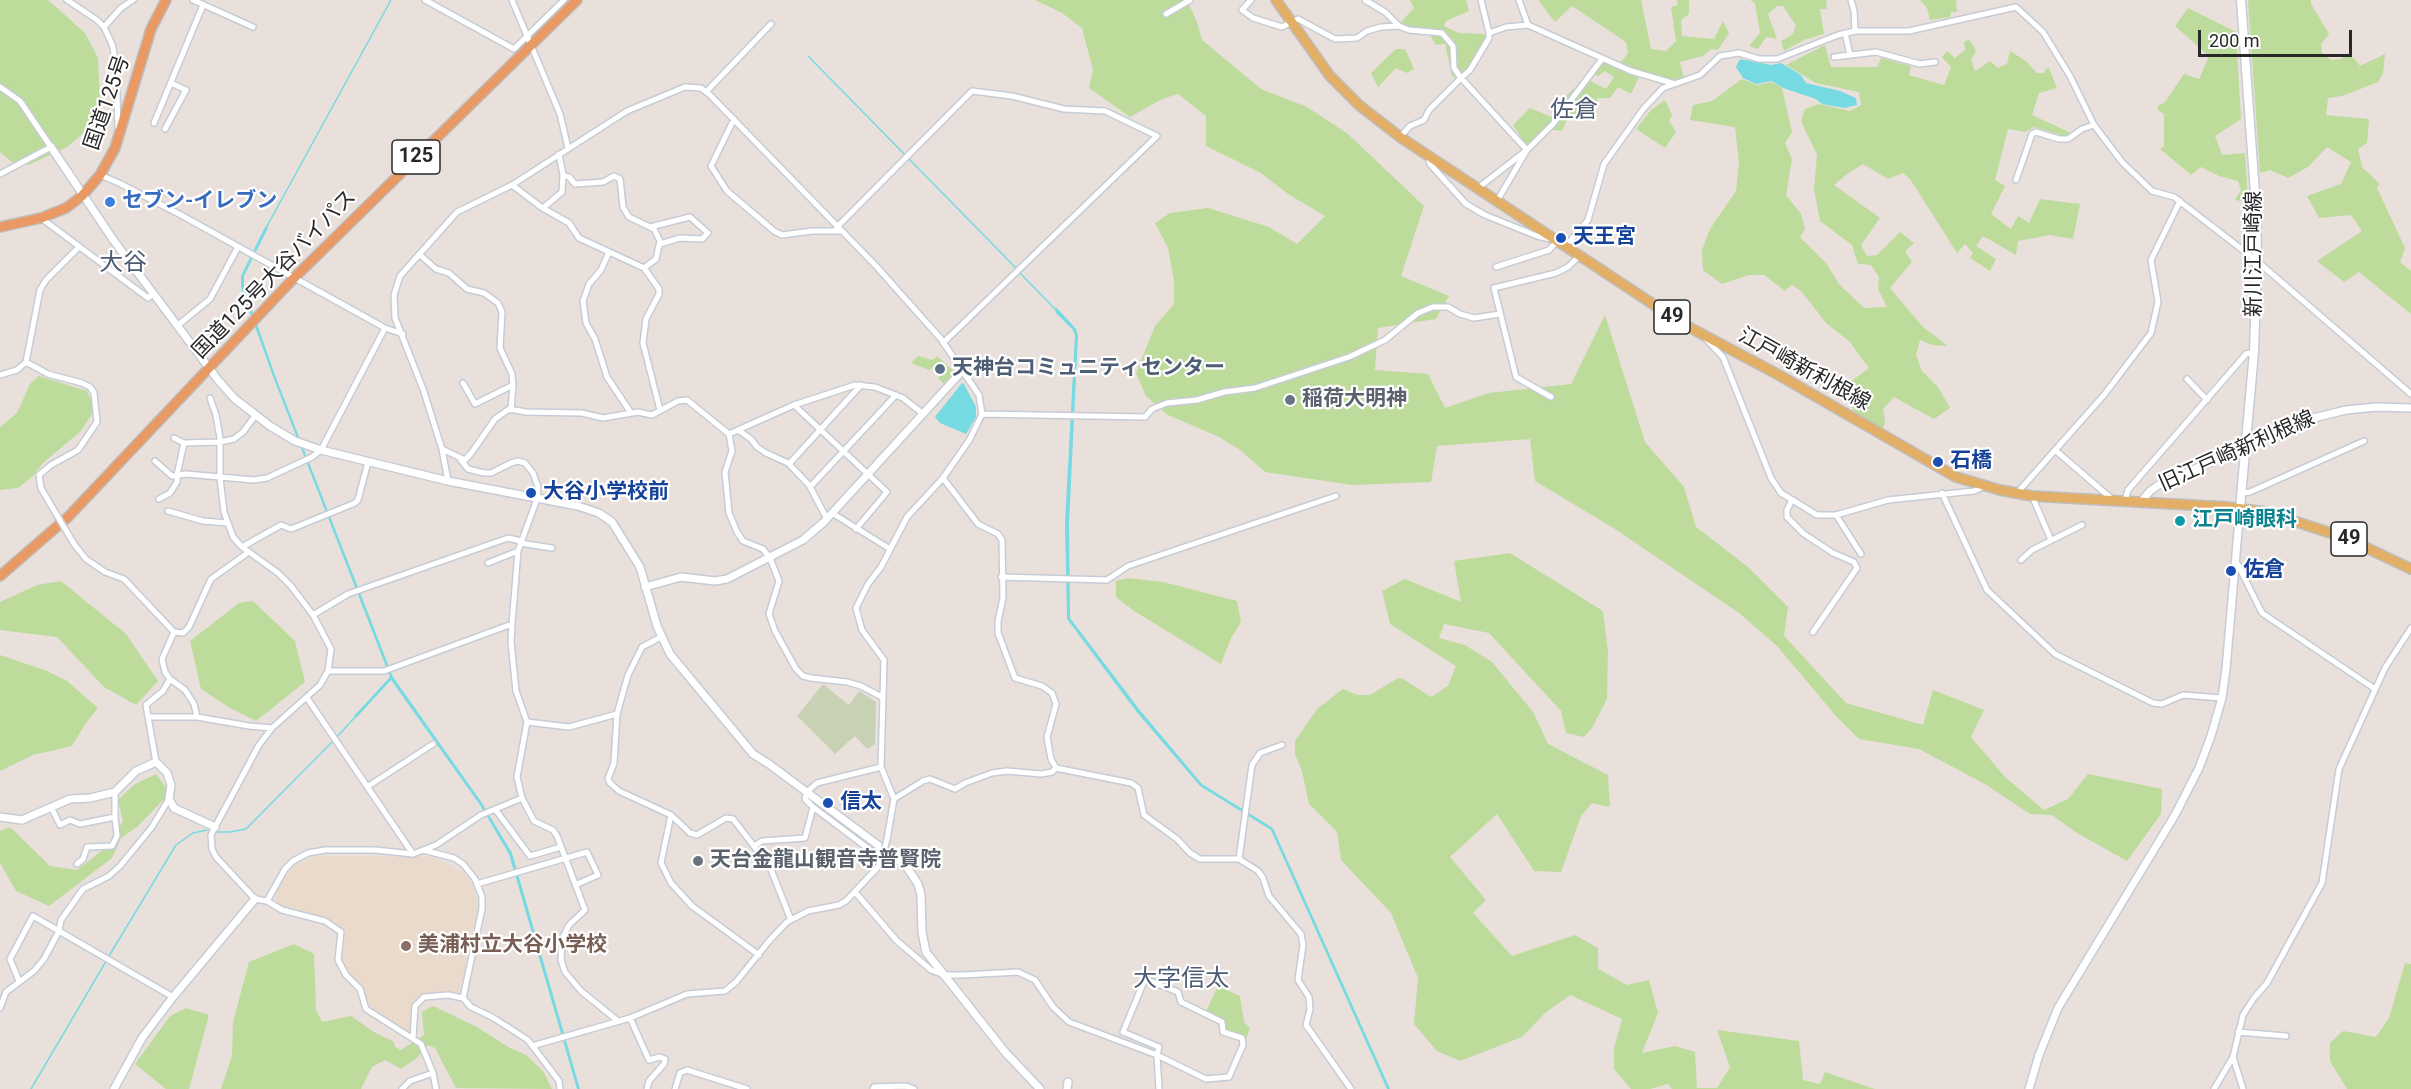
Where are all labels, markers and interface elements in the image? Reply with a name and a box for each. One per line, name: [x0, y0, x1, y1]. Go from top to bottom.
scale bar: [2201, 18, 2356, 56]
text: 200 m: [2209, 30, 2260, 51]
street label: 国道125号: [80, 52, 136, 154]
district label: 佐倉: [1550, 97, 1598, 125]
road number: 125: [392, 140, 440, 174]
street label: 国道125号大谷バイパス: [188, 186, 362, 364]
place label: セブン-イレブン: [122, 189, 277, 215]
street label: 新川江戸崎線: [2242, 191, 2268, 317]
marker: セブン-イレブン: [103, 195, 117, 209]
place label: 天王宮: [1573, 225, 1636, 251]
marker: 天王宮: [1554, 231, 1568, 245]
district label: 大谷: [99, 250, 147, 278]
road number: 49: [1654, 300, 1690, 334]
street label: 江戸崎新利根線: [1734, 323, 1874, 417]
place label: 天神台コミュニティセンター: [952, 356, 1225, 382]
marker: 天神台コミュニティセンター: [933, 362, 947, 376]
place label: 稲荷大明神: [1302, 387, 1407, 413]
marker: 稲荷大明神: [1283, 393, 1297, 407]
street label: 旧江戸崎新利根線: [2155, 406, 2319, 498]
place label: 石橋: [1950, 449, 1992, 475]
marker: 石橋: [1931, 455, 1945, 469]
place label: 大谷小学校前: [543, 480, 669, 506]
marker: 大谷小学校前: [524, 486, 538, 500]
place label: 江戸崎眼科: [2192, 508, 2297, 534]
marker: 江戸崎眼科: [2173, 514, 2187, 528]
road number: 49: [2331, 522, 2367, 556]
place label: 佐倉: [2243, 558, 2285, 584]
marker: 佐倉: [2224, 564, 2238, 578]
place label: 信太: [840, 790, 882, 816]
marker: 信太: [821, 796, 835, 810]
place label: 天台金龍山観音寺普賢院: [710, 848, 941, 874]
marker: 天台金龍山観音寺普賢院: [691, 854, 705, 868]
place label: 美浦村立大谷小学校: [418, 933, 607, 959]
marker: 美浦村立大谷小学校: [399, 939, 413, 953]
district label: 大字信太: [1133, 966, 1229, 994]

